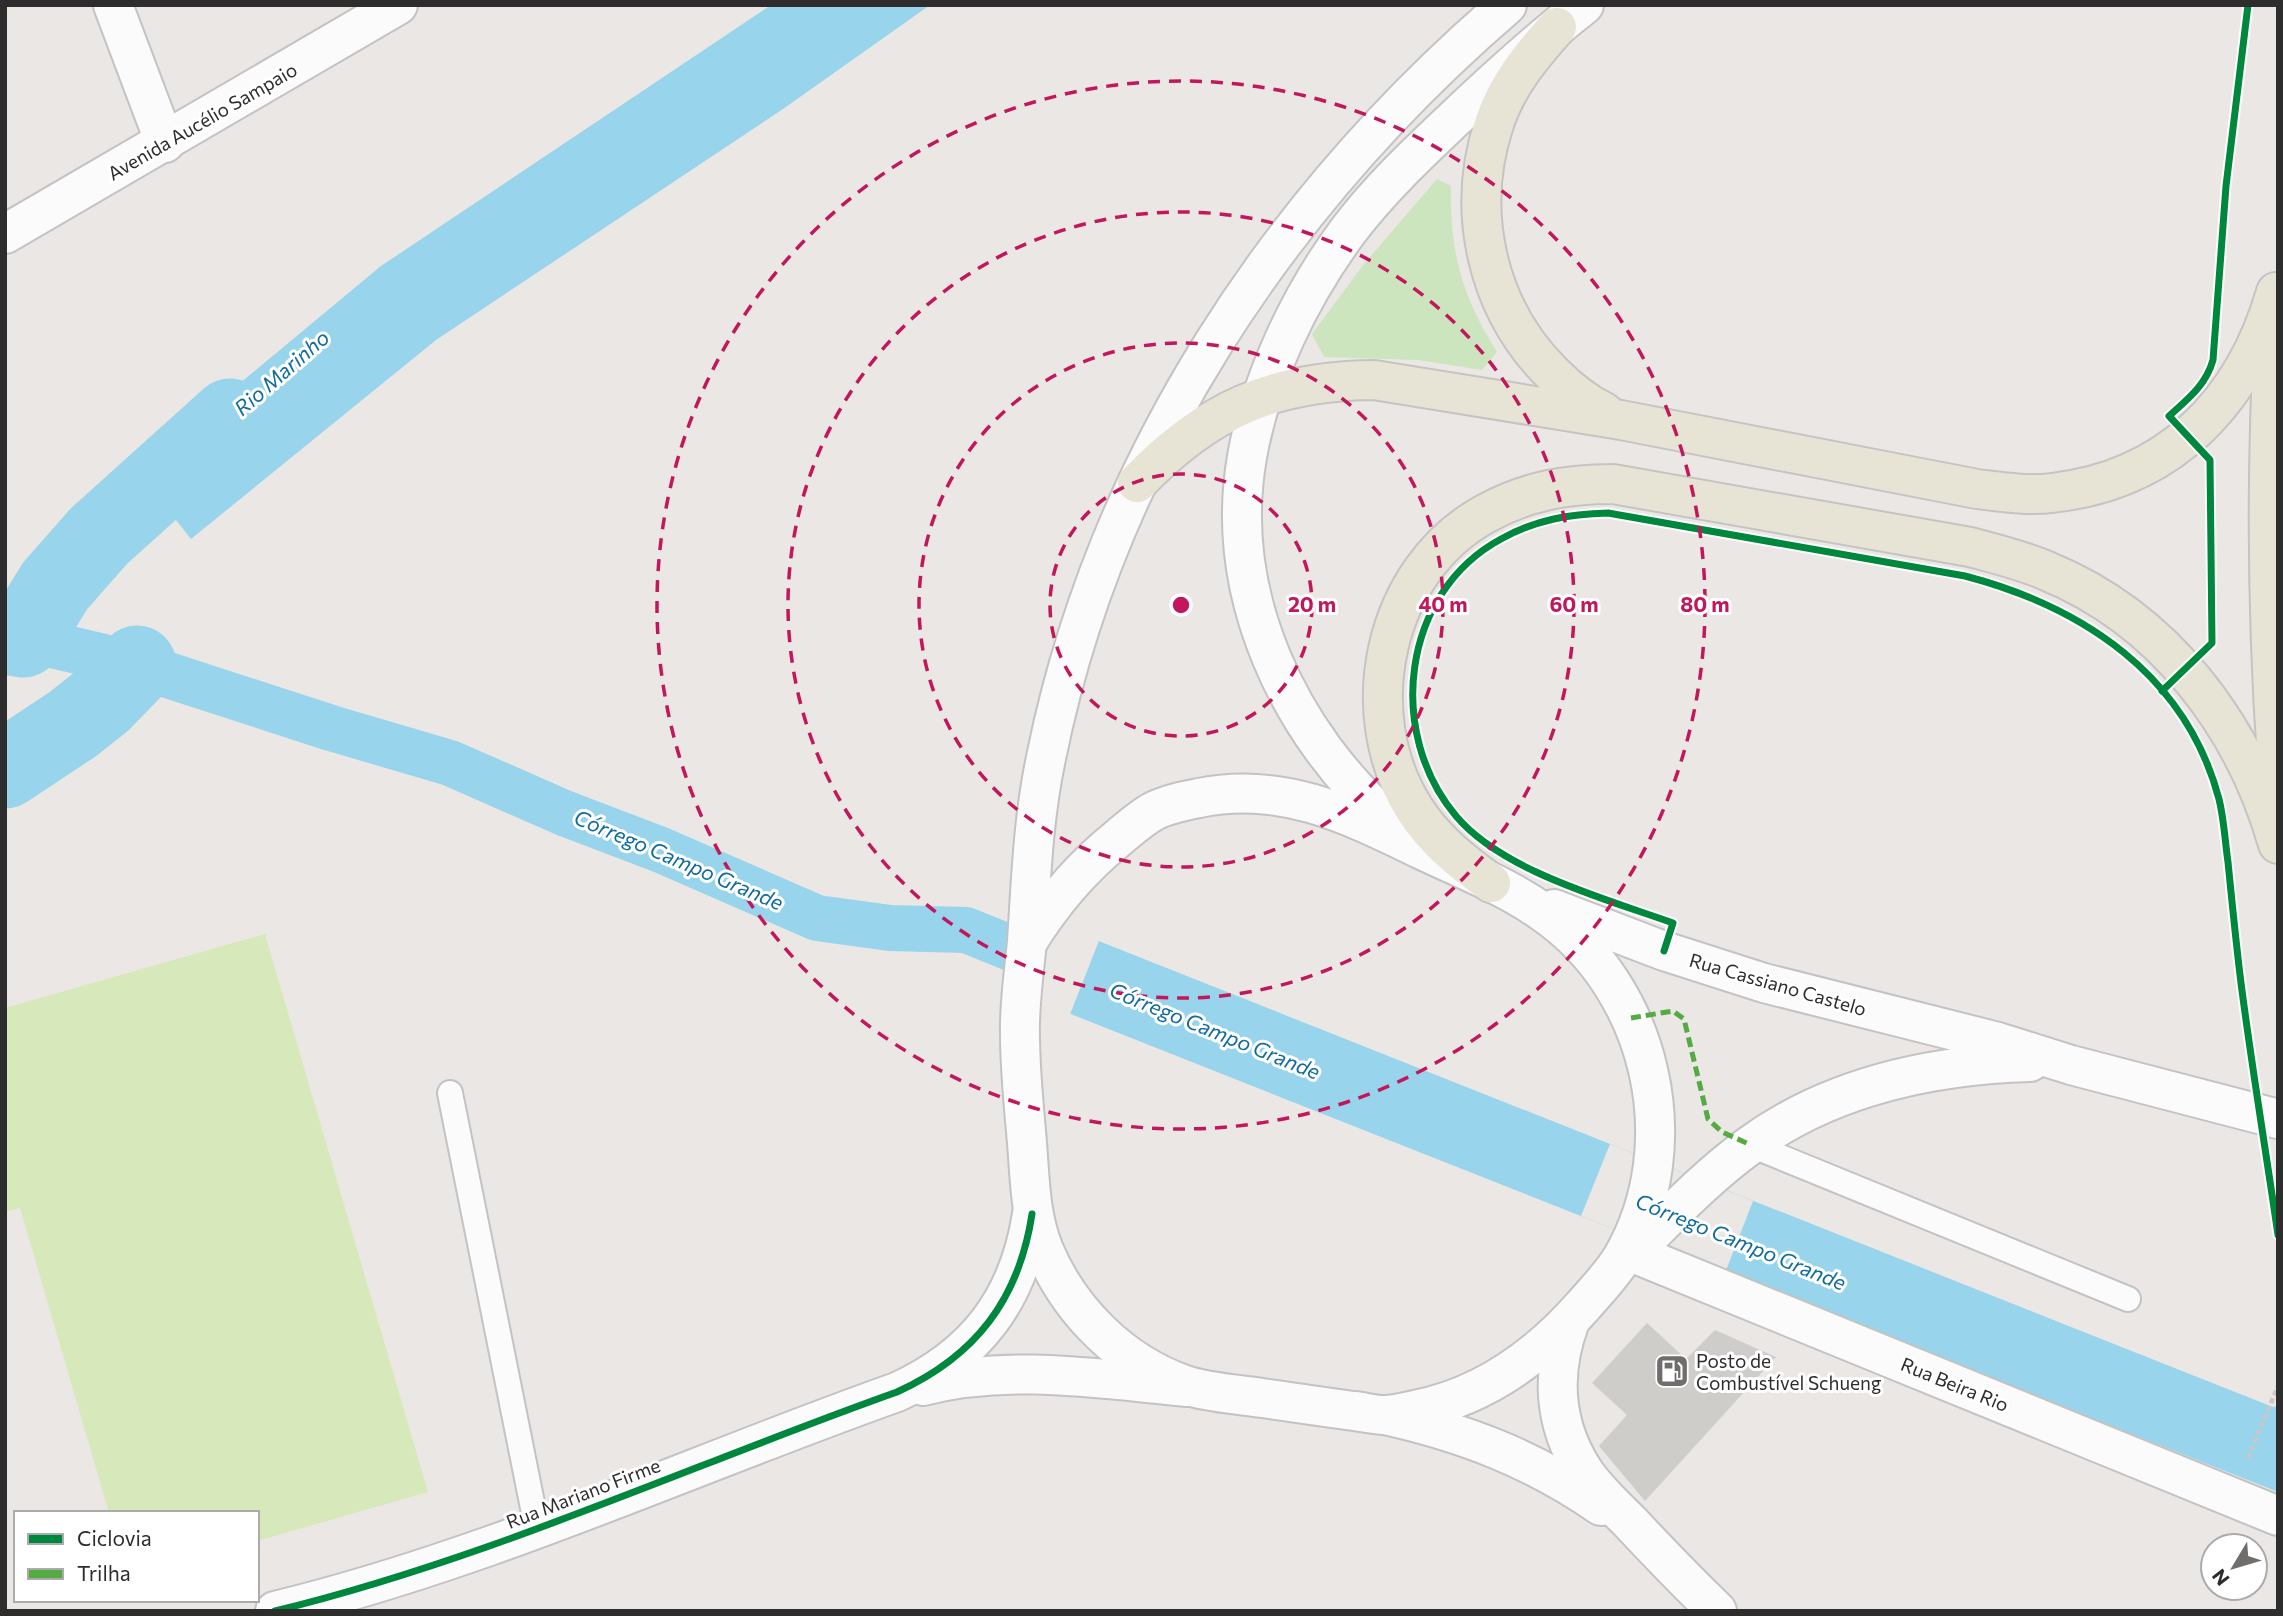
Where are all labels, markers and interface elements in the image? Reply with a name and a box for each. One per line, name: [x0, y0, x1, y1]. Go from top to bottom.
street label: Avenida Aucélio Sampaio: [103, 57, 301, 185]
water label: Rio Marinho: [229, 324, 333, 420]
text: 20 m: [1288, 591, 1336, 616]
text: 40 m: [1418, 591, 1468, 616]
text: 60 m: [1549, 591, 1599, 616]
text: 80 m: [1680, 591, 1730, 616]
centre of rings: [1169, 593, 1193, 617]
water label: Córrego Campo Grande: [571, 804, 787, 914]
street label: Rua Cassiano Castelo: [1687, 948, 1869, 1020]
water label: Córrego Campo Grande: [1106, 976, 1324, 1084]
water label: Córrego Campo Grande: [1632, 1187, 1850, 1295]
place label: Posto de Combustível Schueng: [1696, 1349, 1881, 1394]
fuel station icon: Posto de Combustível Schueng: [1653, 1352, 1691, 1390]
street label: Rua Beira Rio: [1898, 1352, 2012, 1416]
street label: Rua Mariano Firme: [503, 1453, 663, 1533]
legend: [14, 1511, 259, 1602]
text: Ciclovia: [77, 1525, 152, 1550]
north arrow: [2199, 1532, 2269, 1602]
text: Trilha: [77, 1560, 131, 1585]
text: N: [2207, 1565, 2234, 1590]

